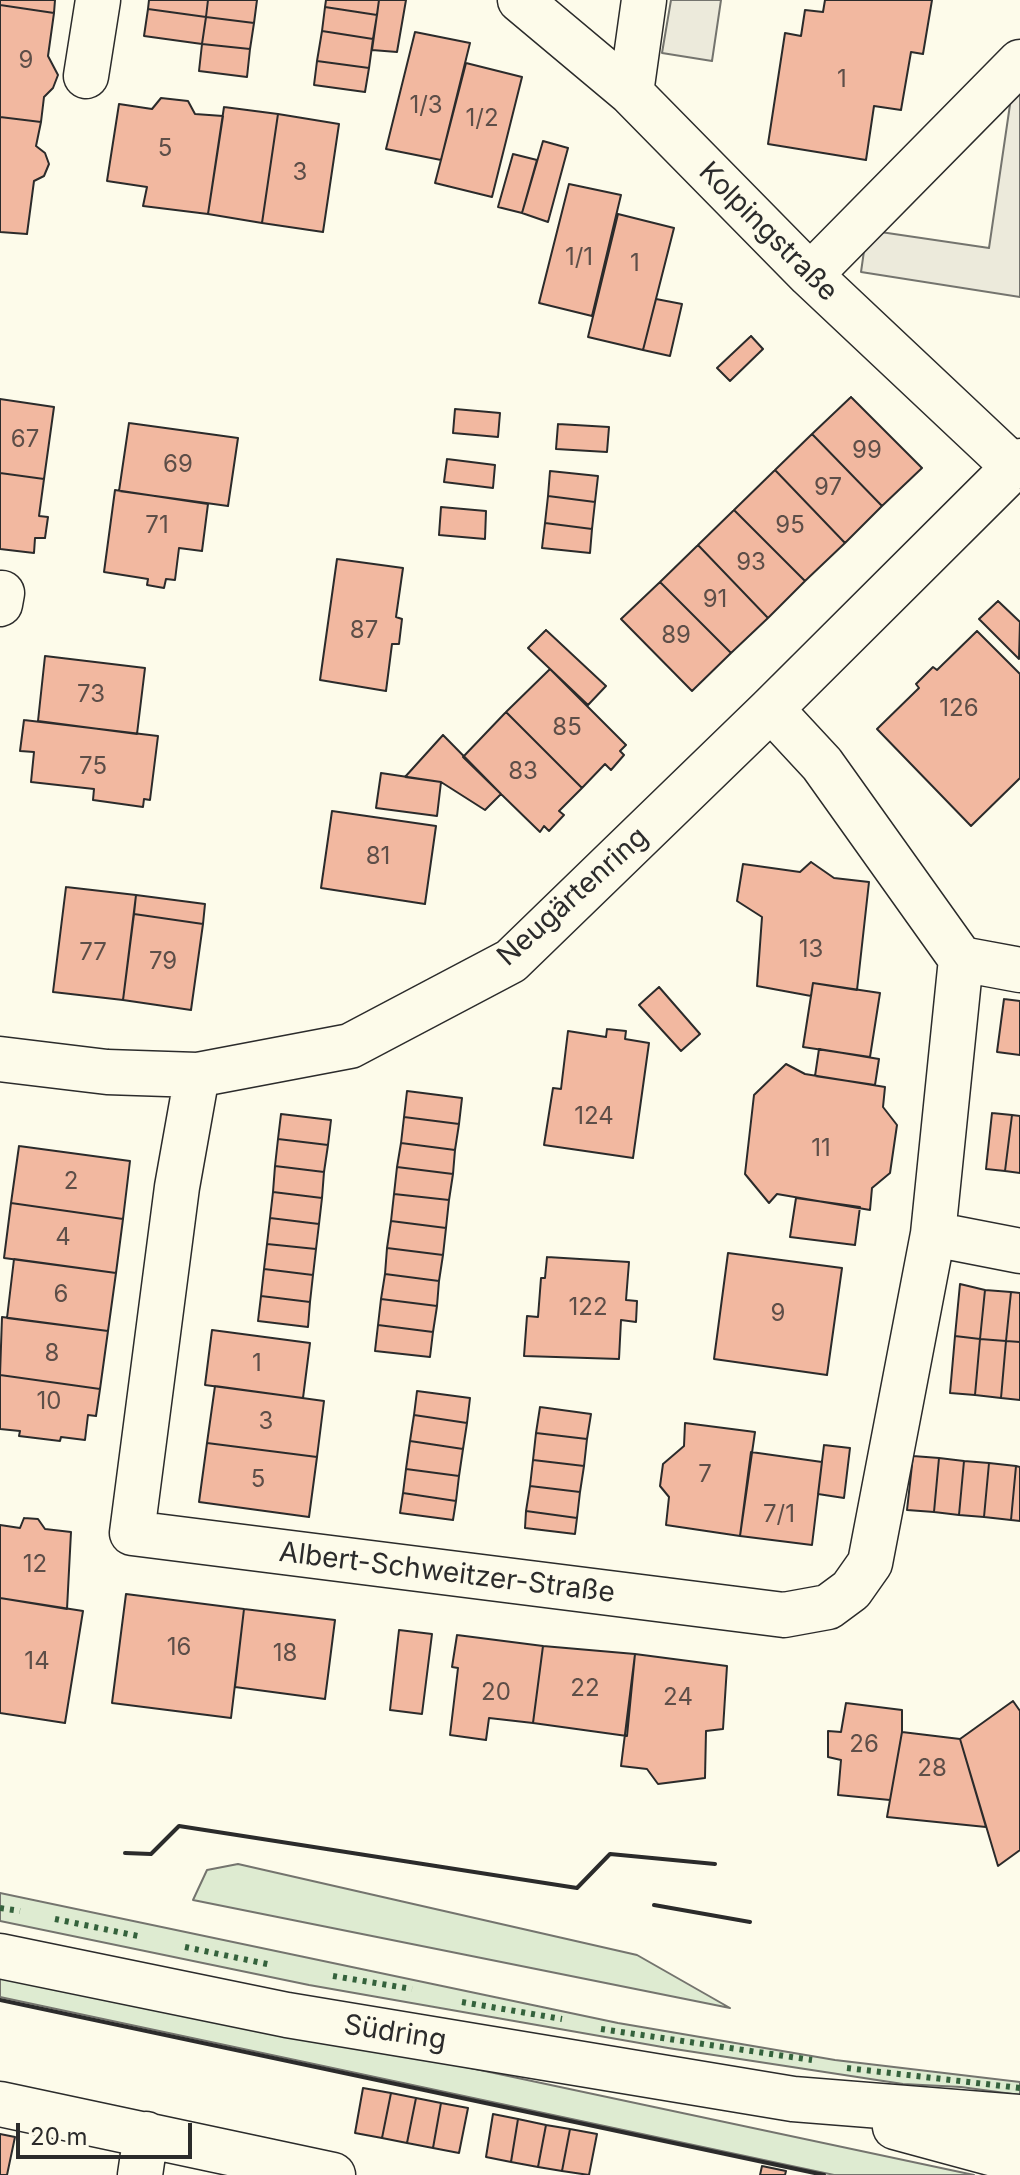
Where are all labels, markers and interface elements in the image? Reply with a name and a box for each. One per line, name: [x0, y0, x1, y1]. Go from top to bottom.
house number: 9: [19, 47, 33, 75]
house number: 1: [837, 66, 847, 94]
house number: 1/3: [409, 92, 443, 120]
house number: 1/2: [465, 105, 499, 133]
house number: 5: [158, 135, 172, 163]
street label: Kolpingstraße: [692, 156, 844, 308]
house number: 3: [293, 159, 307, 187]
house number: 1/1: [565, 244, 593, 272]
house number: 1: [630, 250, 640, 278]
house number: 67: [11, 426, 39, 454]
house number: 99: [852, 437, 882, 465]
house number: 69: [163, 451, 193, 479]
house number: 97: [814, 474, 842, 502]
house number: 71: [145, 512, 169, 540]
house number: 95: [775, 512, 805, 540]
house number: 93: [736, 549, 766, 577]
house number: 91: [703, 586, 727, 614]
house number: 87: [350, 617, 378, 645]
house number: 89: [661, 622, 691, 650]
house number: 73: [77, 681, 105, 709]
house number: 126: [939, 695, 979, 723]
house number: 85: [552, 714, 582, 742]
house number: 75: [79, 753, 107, 781]
house number: 83: [508, 758, 538, 786]
street label: Neugärtenring: [491, 821, 655, 973]
house number: 81: [366, 843, 390, 871]
house number: 13: [799, 936, 823, 964]
house number: 77: [79, 939, 107, 967]
house number: 79: [149, 948, 177, 976]
house number: 124: [574, 1103, 614, 1131]
house number: 11: [811, 1135, 831, 1163]
house number: 2: [64, 1168, 78, 1196]
house number: 4: [55, 1224, 71, 1252]
house number: 6: [54, 1281, 68, 1309]
house number: 122: [568, 1294, 608, 1322]
house number: 9: [771, 1300, 785, 1328]
house number: 8: [45, 1340, 59, 1368]
house number: 1: [252, 1350, 262, 1378]
house number: 10: [37, 1388, 61, 1416]
house number: 3: [259, 1408, 273, 1436]
house number: 7: [698, 1461, 712, 1489]
house number: 5: [251, 1466, 265, 1494]
house number: 7/1: [763, 1501, 795, 1529]
street label: Albert-Schweitzer-Straße: [277, 1536, 617, 1610]
house number: 12: [23, 1551, 47, 1579]
house number: 16: [167, 1634, 191, 1662]
house number: 18: [273, 1640, 297, 1668]
house number: 14: [24, 1648, 50, 1676]
house number: 22: [570, 1675, 600, 1703]
house number: 20: [481, 1679, 511, 1707]
house number: 24: [663, 1684, 693, 1712]
house number: 26: [849, 1731, 879, 1759]
house number: 28: [917, 1755, 947, 1783]
street label: Südring: [341, 2008, 449, 2058]
scale bar: [20, 2107, 196, 2157]
text: 20 m: [30, 2122, 88, 2151]

